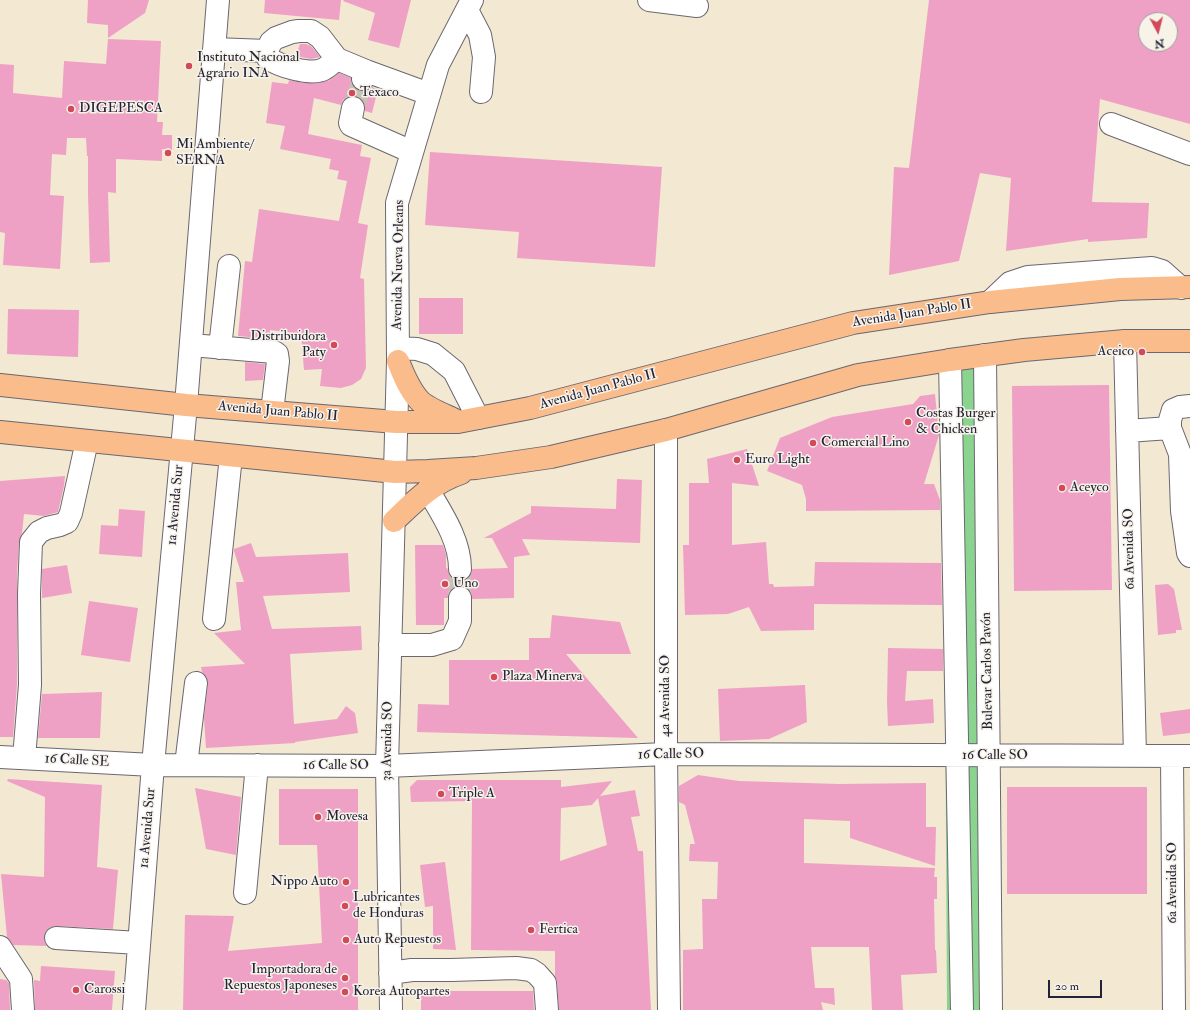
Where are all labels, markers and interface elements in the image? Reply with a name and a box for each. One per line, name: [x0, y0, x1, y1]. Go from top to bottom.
north arrow: [1138, 12, 1178, 52]
text: N: [1154, 36, 1165, 50]
place label: Instituto Nacional Agrario INA: [197, 50, 299, 82]
marker: Instituto Nacional Agrario INA: [184, 61, 194, 71]
place label: Texaco: [360, 85, 399, 101]
marker: Texaco: [347, 88, 357, 98]
place label: DIGEPESCA: [79, 101, 163, 117]
marker: DIGEPESCA: [66, 104, 76, 114]
place label: Mi Ambiente/ SERNA: [176, 137, 253, 170]
marker: Mi Ambiente/ SERNA: [163, 148, 173, 158]
street label: Avenida Nueva Orleans: [389, 200, 409, 330]
street label: Avenida Juan Pablo II: [851, 296, 973, 332]
place label: Distribuidora Paty: [250, 329, 326, 362]
marker: Distribuidora Paty: [329, 340, 339, 350]
place label: Aceico: [1098, 344, 1134, 360]
marker: Aceico: [1137, 347, 1147, 357]
street label: Avenida Juan Pablo II: [538, 366, 658, 414]
street label: Avenida Juan Pablo II: [217, 398, 339, 426]
place label: Costas Burger & Chicken: [916, 406, 995, 438]
marker: Costas Burger & Chicken: [903, 417, 913, 427]
place label: Comercial Lino: [821, 435, 909, 451]
marker: Comercial Lino: [808, 438, 818, 448]
place label: Euro Light: [745, 452, 810, 468]
marker: Euro Light: [732, 455, 742, 465]
street label: 1a Avenida Sur: [164, 464, 188, 546]
place label: Aceyco: [1070, 480, 1109, 496]
marker: Aceyco: [1057, 483, 1067, 493]
street label: 6a Avenida SO: [1121, 508, 1139, 590]
place label: Uno: [453, 576, 478, 592]
marker: Uno: [440, 579, 450, 589]
street label: Bulevar Carlos Pavón: [979, 612, 997, 730]
street label: 4a Avenida SO: [658, 655, 674, 737]
place label: Plaza Minerva: [502, 669, 582, 685]
marker: Plaza Minerva: [489, 672, 499, 682]
street label: 3a Avenida SO: [379, 701, 397, 781]
street label: 16 Calle SO: [638, 746, 704, 764]
street label: 16 Calle SO: [962, 748, 1028, 764]
street label: 16 Calle SE: [44, 751, 110, 771]
street label: 16 Calle SO: [303, 758, 369, 774]
place label: Triple A: [449, 786, 495, 802]
street label: 1a Avenida Sur: [136, 787, 160, 869]
marker: Triple A: [436, 789, 446, 799]
place label: Movesa: [326, 809, 368, 825]
marker: Movesa: [313, 812, 323, 822]
street label: 6a Avenida SO: [1165, 842, 1181, 924]
place label: Nippo Auto: [271, 874, 338, 890]
marker: Nippo Auto: [341, 877, 351, 887]
place label: Lubricantes de Honduras: [353, 890, 424, 922]
marker: Lubricantes de Honduras: [340, 901, 350, 911]
place label: Fertica: [539, 922, 578, 938]
marker: Fertica: [526, 925, 536, 935]
place label: Auto Repuestos: [354, 932, 441, 948]
marker: Auto Repuestos: [341, 935, 351, 945]
place label: Importadora de Repuestos Japoneses: [224, 962, 337, 994]
scale bar: [1050, 972, 1104, 998]
marker: Importadora de Repuestos Japoneses: [340, 973, 350, 983]
text: 20 m: [1055, 979, 1079, 994]
place label: Carossi: [84, 982, 125, 998]
place label: Korea Autopartes: [353, 984, 450, 1000]
marker: Carossi: [71, 985, 81, 995]
marker: Korea Autopartes: [340, 987, 350, 997]

